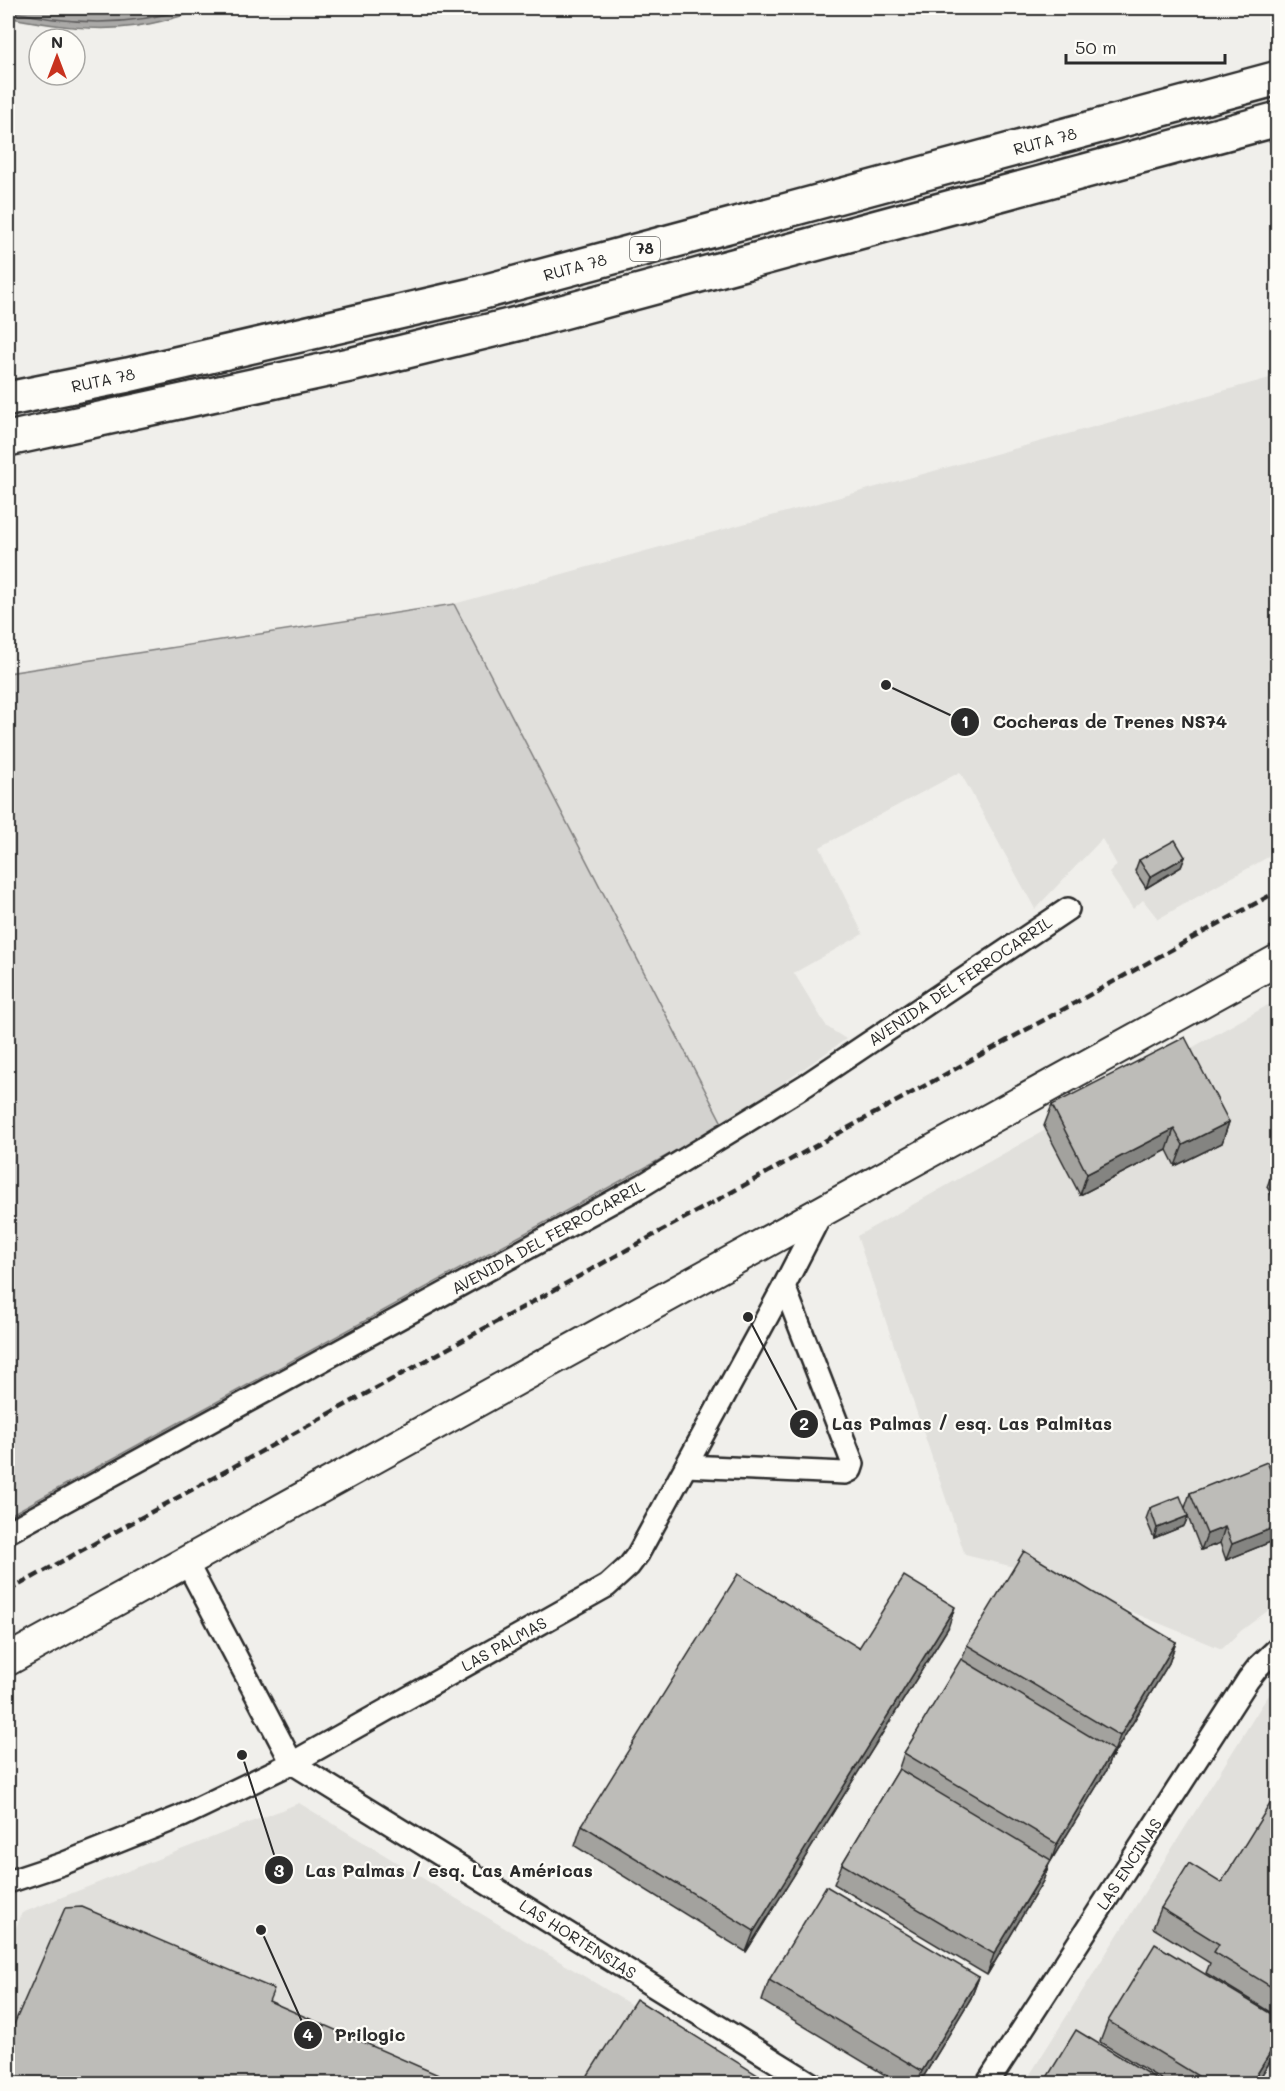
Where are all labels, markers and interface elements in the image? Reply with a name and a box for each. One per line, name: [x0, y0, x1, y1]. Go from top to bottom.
north arrow: [27, 27, 87, 87]
scale bar: [1066, 27, 1225, 65]
text: N: [51, 31, 63, 52]
text: 50 m: [1075, 35, 1117, 59]
street label: RUTA 78: [1011, 122, 1079, 159]
road number: 78: [630, 237, 660, 261]
street label: RUTA 78: [541, 248, 609, 285]
street label: RUTA 78: [69, 362, 137, 396]
callout: Cocheras de Trenes NS74: [950, 704, 1239, 740]
text: 1: [961, 709, 969, 733]
text: Cocheras de Trenes NS74: [993, 709, 1227, 733]
street label: AVENIDA DEL FERROCARRIL: [864, 911, 1056, 1050]
street label: AVENIDA DEL FERROCARRIL: [448, 1174, 648, 1298]
callout: Las Palmas / esq. Las Palmitas: [789, 1406, 1124, 1442]
text: 2: [799, 1411, 809, 1435]
text: Las Palmas / esq. Las Palmitas: [832, 1411, 1112, 1435]
street label: LAS PALMAS: [457, 1611, 550, 1676]
street label: LAS ENCINAS: [1091, 1814, 1166, 1913]
callout: Las Palmas / esq. Las Américas: [264, 1852, 605, 1888]
text: 3: [274, 1858, 285, 1882]
text: Las Palmas / esq. Las Américas: [305, 1858, 593, 1882]
street label: LAS HORTENSIAS: [516, 1894, 641, 1983]
callout: Prilogic: [293, 2017, 418, 2053]
text: 4: [302, 2022, 314, 2046]
text: Prilogic: [334, 2022, 406, 2046]

